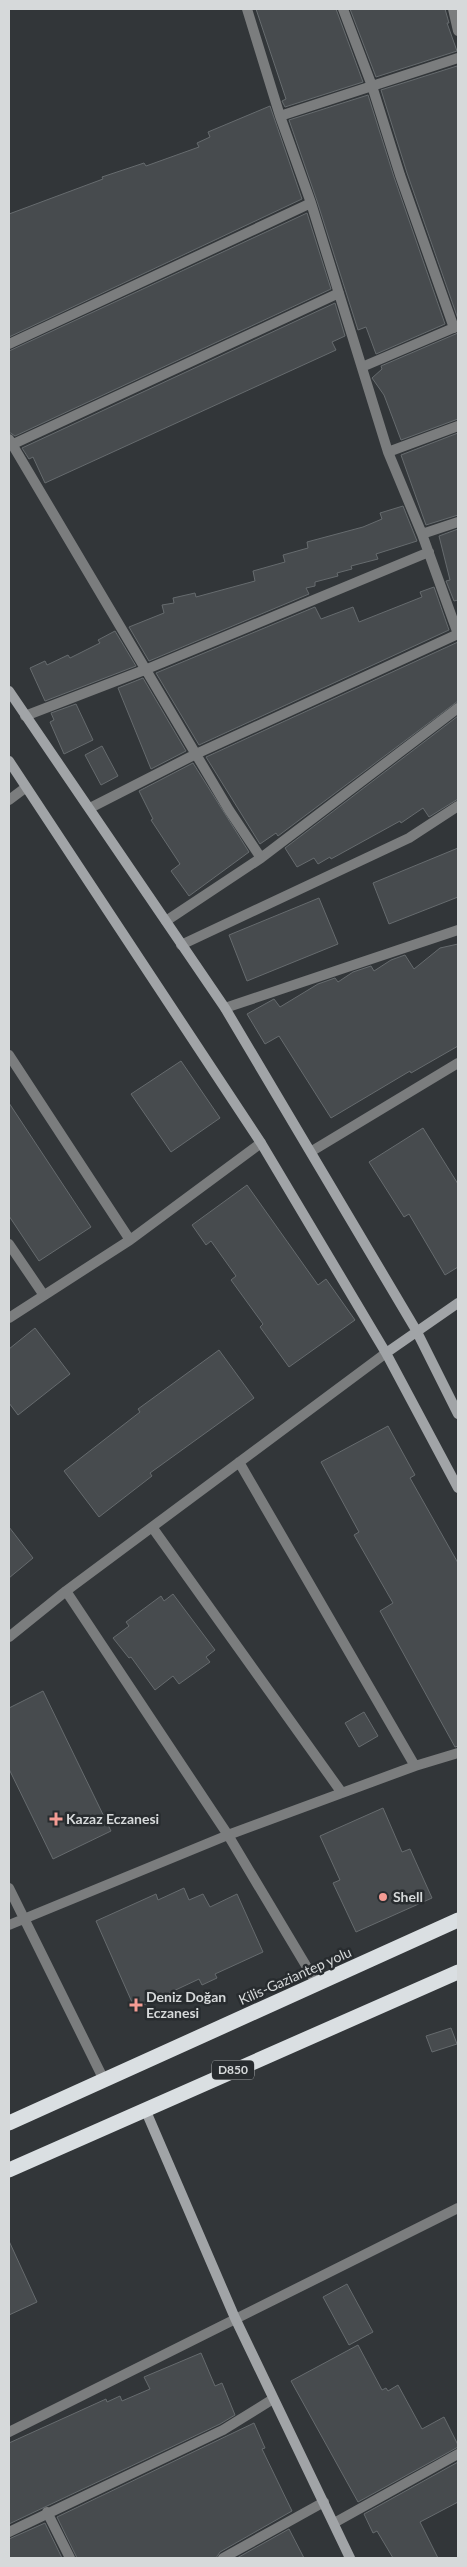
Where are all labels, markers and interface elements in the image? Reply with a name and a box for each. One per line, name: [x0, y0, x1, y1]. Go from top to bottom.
place label: Kazaz Eczanesi: [66, 1810, 159, 1827]
marker: Kazaz Eczanesi: [50, 1813, 62, 1825]
place label: Shell: [393, 1888, 423, 1905]
marker: Shell: [377, 1891, 389, 1903]
street label: Kilis-Gaziantep yolu: [236, 1943, 354, 2008]
place label: Deniz Doğan Eczanesi: [146, 1988, 226, 2021]
marker: Deniz Doğan Eczanesi: [130, 1999, 142, 2011]
road number: D850: [212, 2060, 254, 2080]

